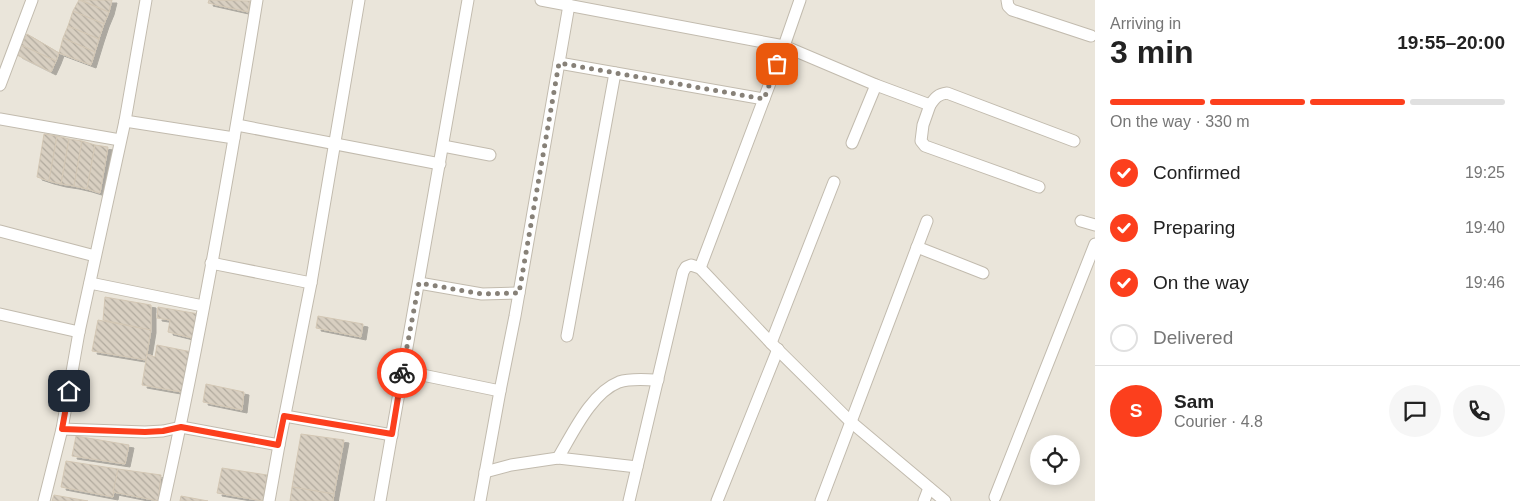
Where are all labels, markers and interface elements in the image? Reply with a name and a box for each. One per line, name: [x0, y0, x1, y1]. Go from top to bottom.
text: Arriving in: [1110, 15, 1181, 32]
text: 19:55–20:00: [1397, 32, 1505, 53]
text: 3 min: [1110, 34, 1194, 70]
pin: [756, 43, 798, 85]
icon: bag: [763, 50, 791, 78]
text: On the way · 330 m: [1110, 113, 1250, 130]
icon: check: [1110, 159, 1138, 187]
text: Confirmed: [1153, 162, 1241, 183]
text: 19:25: [1465, 164, 1505, 181]
icon: check: [1110, 214, 1138, 242]
text: Preparing: [1153, 217, 1235, 238]
text: 19:40: [1465, 219, 1505, 236]
icon: check: [1110, 269, 1138, 297]
text: On the way: [1153, 272, 1249, 293]
text: 19:46: [1465, 274, 1505, 291]
text: Delivered: [1153, 327, 1233, 348]
courier: [377, 348, 427, 398]
icon: bike: [388, 359, 416, 387]
pin: [48, 370, 90, 412]
icon: home: [55, 377, 83, 405]
button: chat: [1389, 385, 1441, 437]
button: phone: [1453, 385, 1505, 437]
text: Sam: [1174, 391, 1214, 412]
text: S: [1130, 400, 1142, 421]
text: Courier · 4.8: [1174, 413, 1263, 430]
map controls: [1030, 435, 1080, 485]
button: locate: [1030, 435, 1080, 485]

